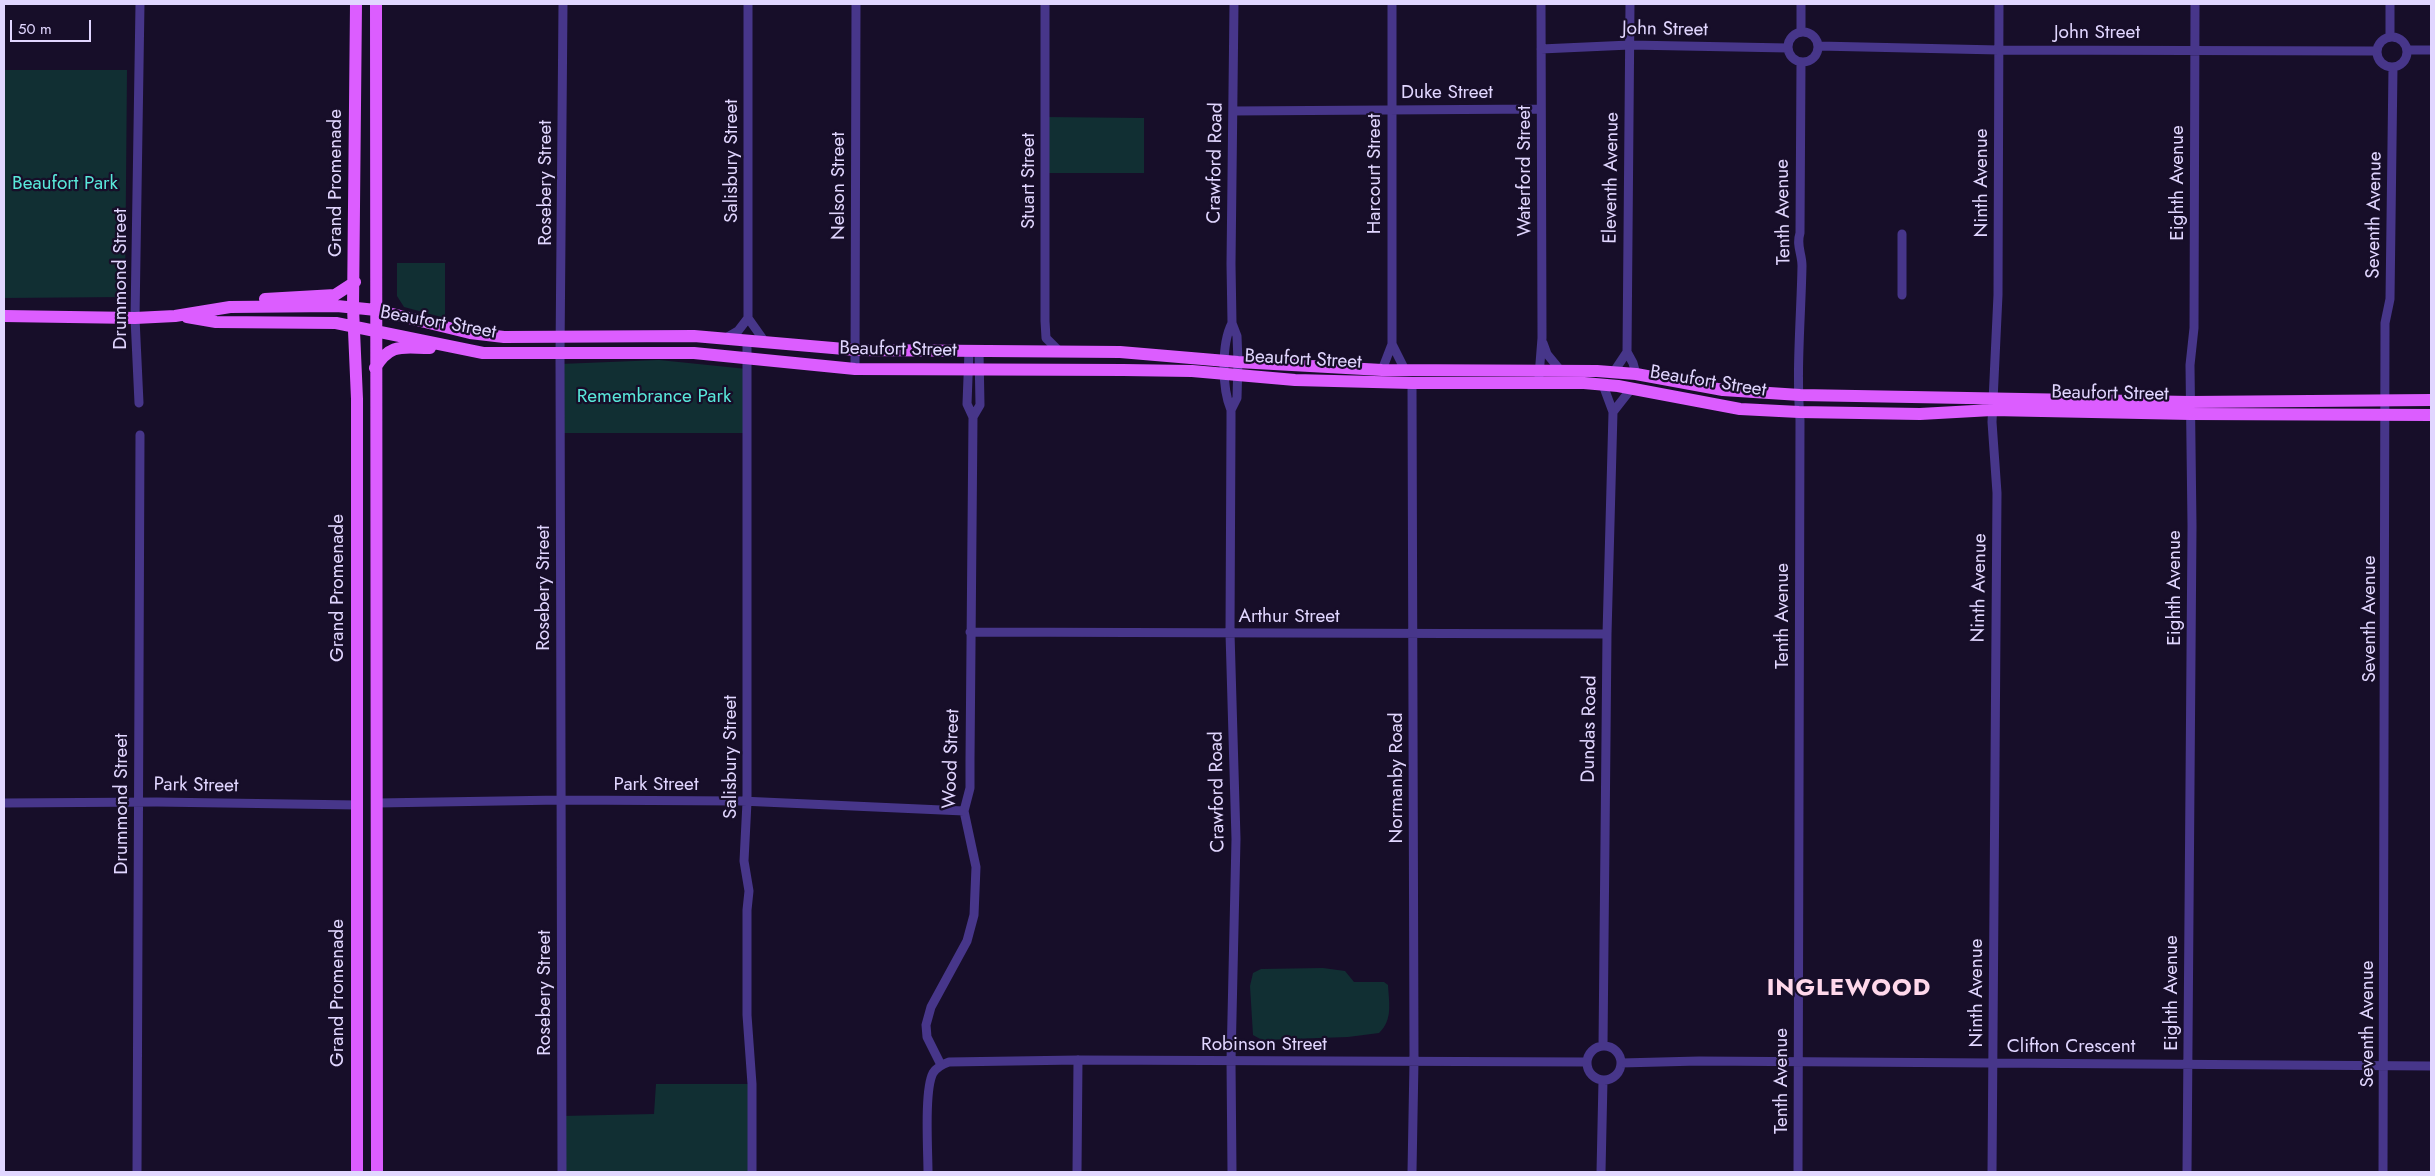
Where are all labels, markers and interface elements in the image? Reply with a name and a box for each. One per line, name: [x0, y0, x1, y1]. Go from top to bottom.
scale bar: [12, 10, 94, 42]
text: 50 m: [18, 18, 52, 40]
street label: John Street: [1622, 18, 1708, 42]
street label: John Street: [2054, 22, 2140, 44]
street label: Duke Street: [1401, 82, 1493, 104]
street label: Salisbury Street: [721, 99, 743, 223]
street label: Crawford Road: [1204, 102, 1228, 224]
street label: Waterford Street: [1514, 105, 1536, 237]
street label: Grand Promenade: [325, 109, 347, 257]
street label: Eleventh Avenue: [1599, 112, 1625, 244]
street label: Harcourt Street: [1364, 114, 1386, 234]
street label: Rosebery Street: [535, 120, 557, 246]
street label: Eighth Avenue: [2167, 125, 2189, 241]
street label: Ninth Avenue: [1971, 128, 1993, 238]
street label: Nelson Street: [828, 132, 850, 240]
street label: Stuart Street: [1018, 133, 1040, 229]
street label: Seventh Avenue: [2362, 151, 2388, 279]
street label: Tenth Avenue: [1772, 159, 1796, 265]
park label: Beaufort Park: [12, 173, 118, 195]
street label: Drummond Street: [110, 208, 132, 350]
street label: Beaufort Street: [378, 302, 498, 344]
street label: Beaufort Street: [839, 338, 957, 362]
street label: Beaufort Street: [1244, 346, 1362, 374]
street label: Beaufort Street: [1648, 362, 1768, 402]
street label: Beaufort Street: [2051, 382, 2169, 406]
park label: Remembrance Park: [577, 386, 731, 408]
street label: Grand Promenade: [327, 514, 349, 662]
street label: Rosebery Street: [533, 525, 555, 651]
street label: Eighth Avenue: [2164, 530, 2186, 646]
street label: Ninth Avenue: [1968, 533, 1992, 643]
street label: Seventh Avenue: [2359, 555, 2381, 683]
street label: Tenth Avenue: [1772, 563, 1794, 669]
street label: Arthur Street: [1238, 606, 1340, 628]
street label: Dundas Road: [1578, 675, 1602, 783]
street label: Salisbury Street: [720, 695, 742, 819]
street label: Wood Street: [939, 709, 965, 809]
street label: Normanby Road: [1386, 712, 1408, 844]
street label: Crawford Road: [1206, 731, 1230, 853]
street label: Drummond Street: [111, 733, 133, 875]
street label: Park Street: [153, 774, 239, 798]
street label: Park Street: [614, 774, 698, 796]
street label: Grand Promenade: [327, 919, 349, 1067]
street label: Rosebery Street: [534, 930, 556, 1056]
street label: Eighth Avenue: [2161, 935, 2183, 1051]
street label: Ninth Avenue: [1966, 938, 1988, 1048]
street label: Seventh Avenue: [2357, 960, 2379, 1088]
district label: INGLEWOOD: [1766, 975, 1932, 1003]
street label: Tenth Avenue: [1771, 1028, 1793, 1134]
street label: Robinson Street: [1201, 1034, 1327, 1056]
street label: Clifton Crescent: [2007, 1036, 2135, 1058]

